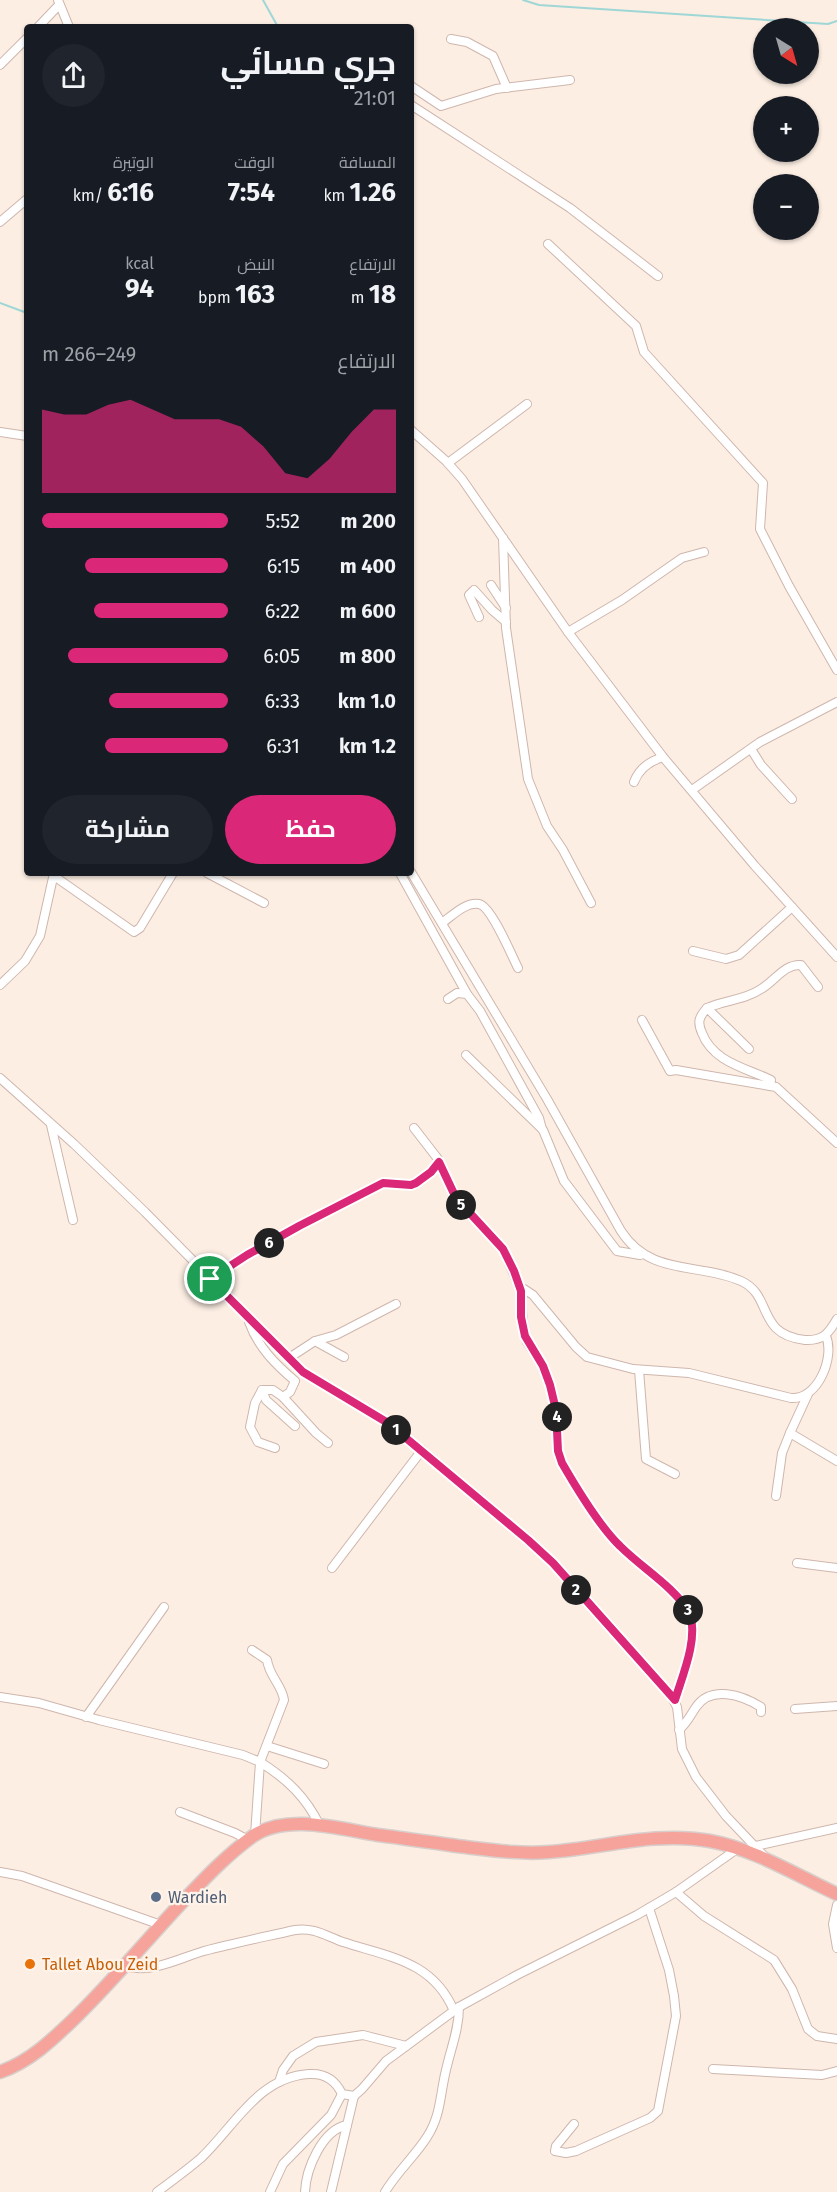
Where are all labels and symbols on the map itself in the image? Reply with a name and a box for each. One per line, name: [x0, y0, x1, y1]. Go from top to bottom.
north arrow: [753, 18, 819, 84]
pin: 5: [446, 1190, 476, 1220]
pin: 6: [254, 1228, 284, 1258]
pin: [184, 1253, 235, 1304]
pin: 4: [542, 1402, 572, 1432]
pin: 1: [381, 1415, 411, 1445]
pin: 2: [561, 1575, 591, 1605]
pin: 3: [673, 1595, 703, 1625]
place label: Wardieh: [168, 1888, 227, 1907]
marker: Wardieh: [149, 1890, 163, 1904]
place label: Tallet Abou Zeid: [42, 1955, 158, 1974]
marker: Tallet Abou Zeid: [23, 1957, 37, 1971]

